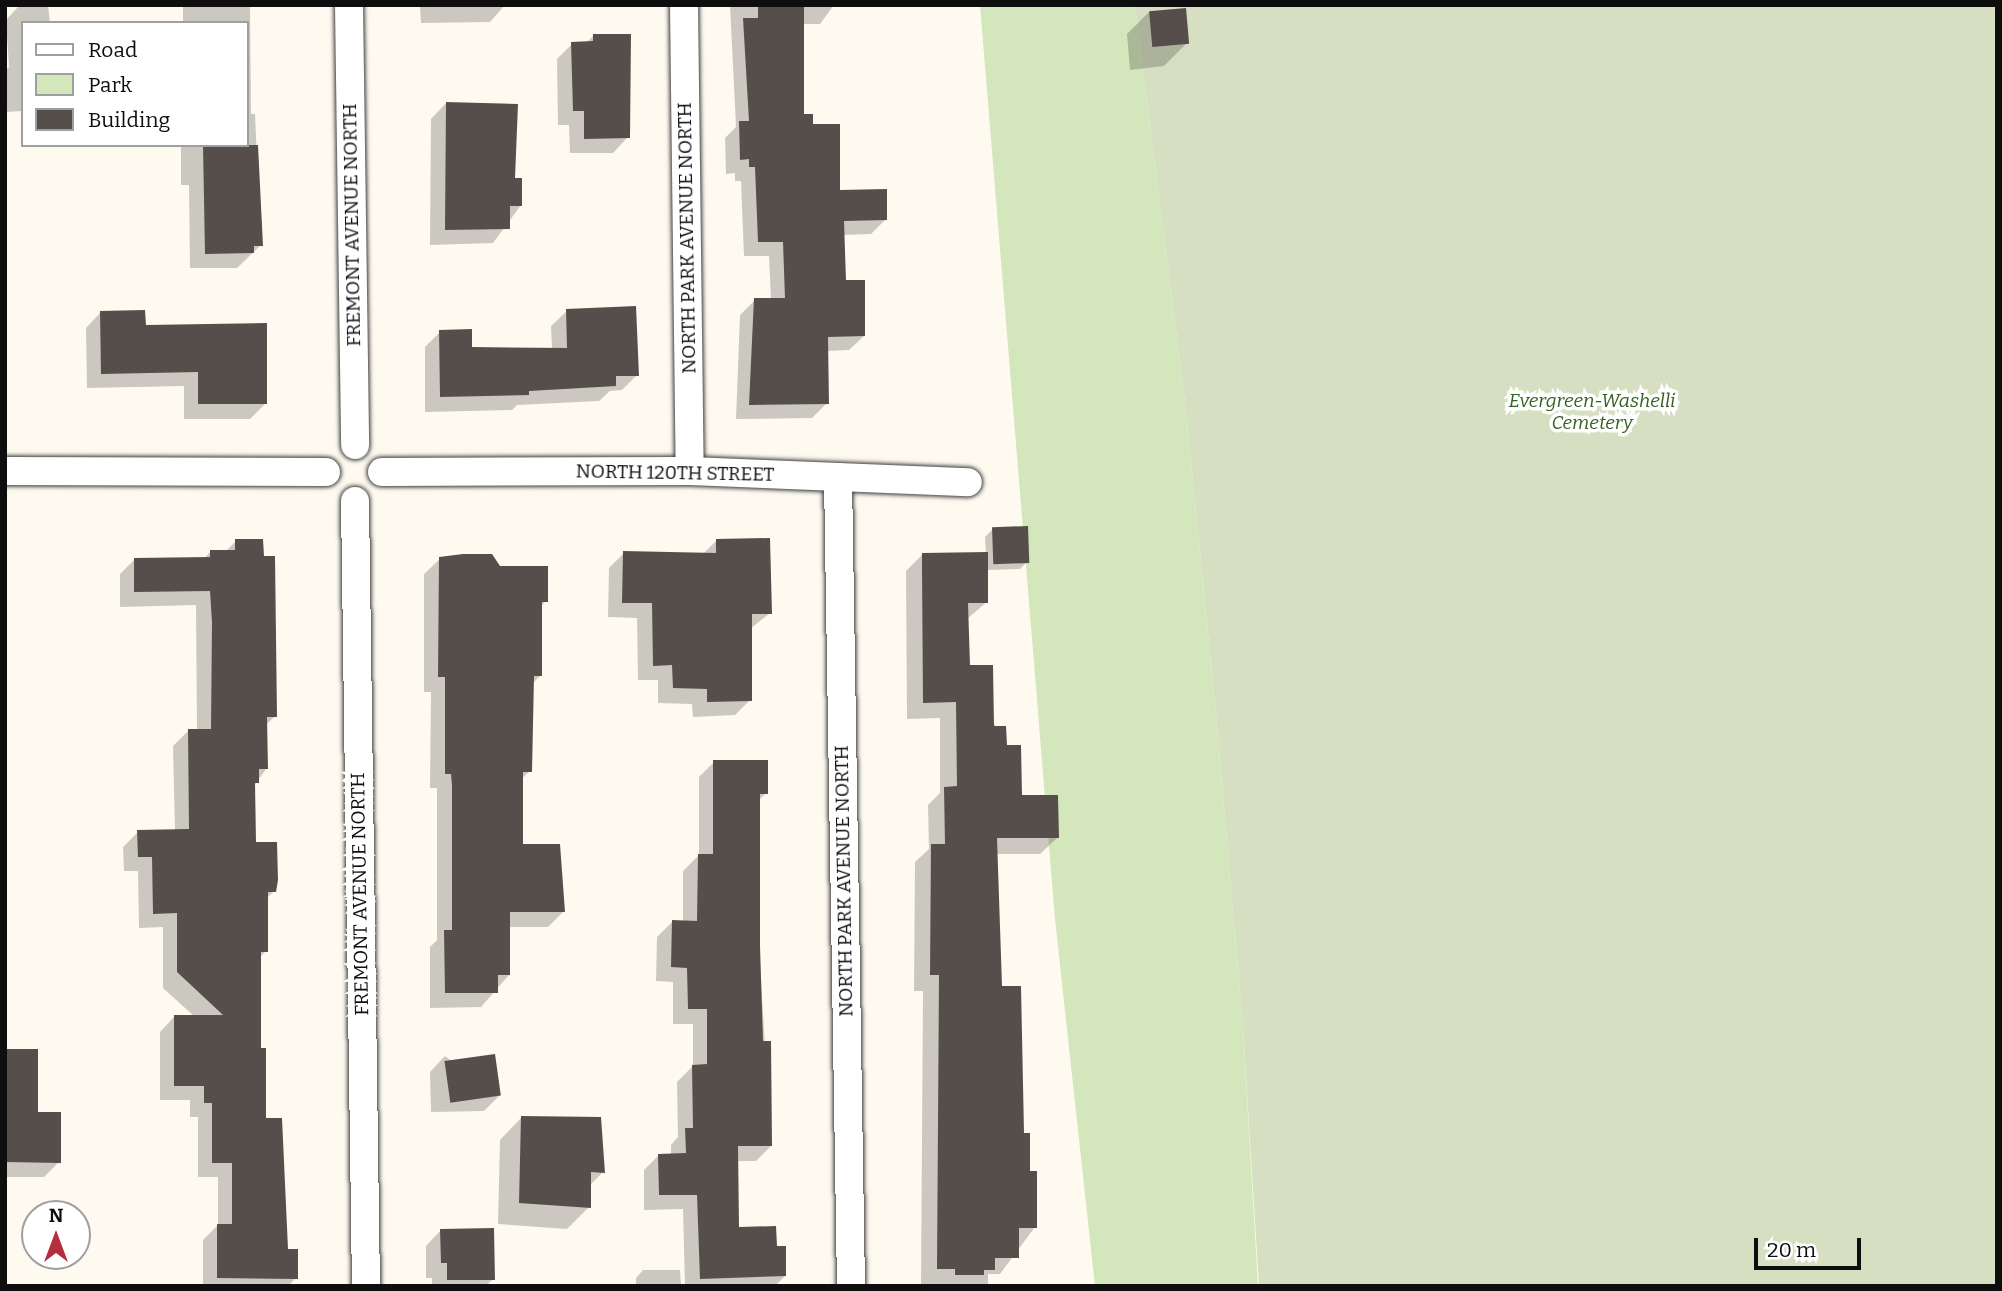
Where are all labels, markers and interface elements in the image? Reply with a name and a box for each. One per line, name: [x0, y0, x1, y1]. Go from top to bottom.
legend: [21, 21, 248, 147]
text: Road: [88, 37, 137, 63]
text: Park: [88, 72, 132, 98]
street label: NORTH PARK AVENUE NORTH: [673, 102, 701, 374]
street label: FREMONT AVENUE NORTH: [338, 103, 366, 347]
text: Building: [88, 107, 170, 133]
park label: Evergreen-Washelli Cemetery: [1509, 390, 1675, 434]
street label: NORTH 120TH STREET: [576, 460, 774, 486]
street label: NORTH PARK AVENUE NORTH: [830, 745, 858, 1017]
street label: FREMONT AVENUE NORTH: [346, 772, 374, 1016]
north arrow: [21, 1200, 91, 1270]
text: N: [49, 1204, 63, 1227]
scale bar: [1757, 1224, 1864, 1268]
text: 20 m: [1767, 1237, 1816, 1263]

